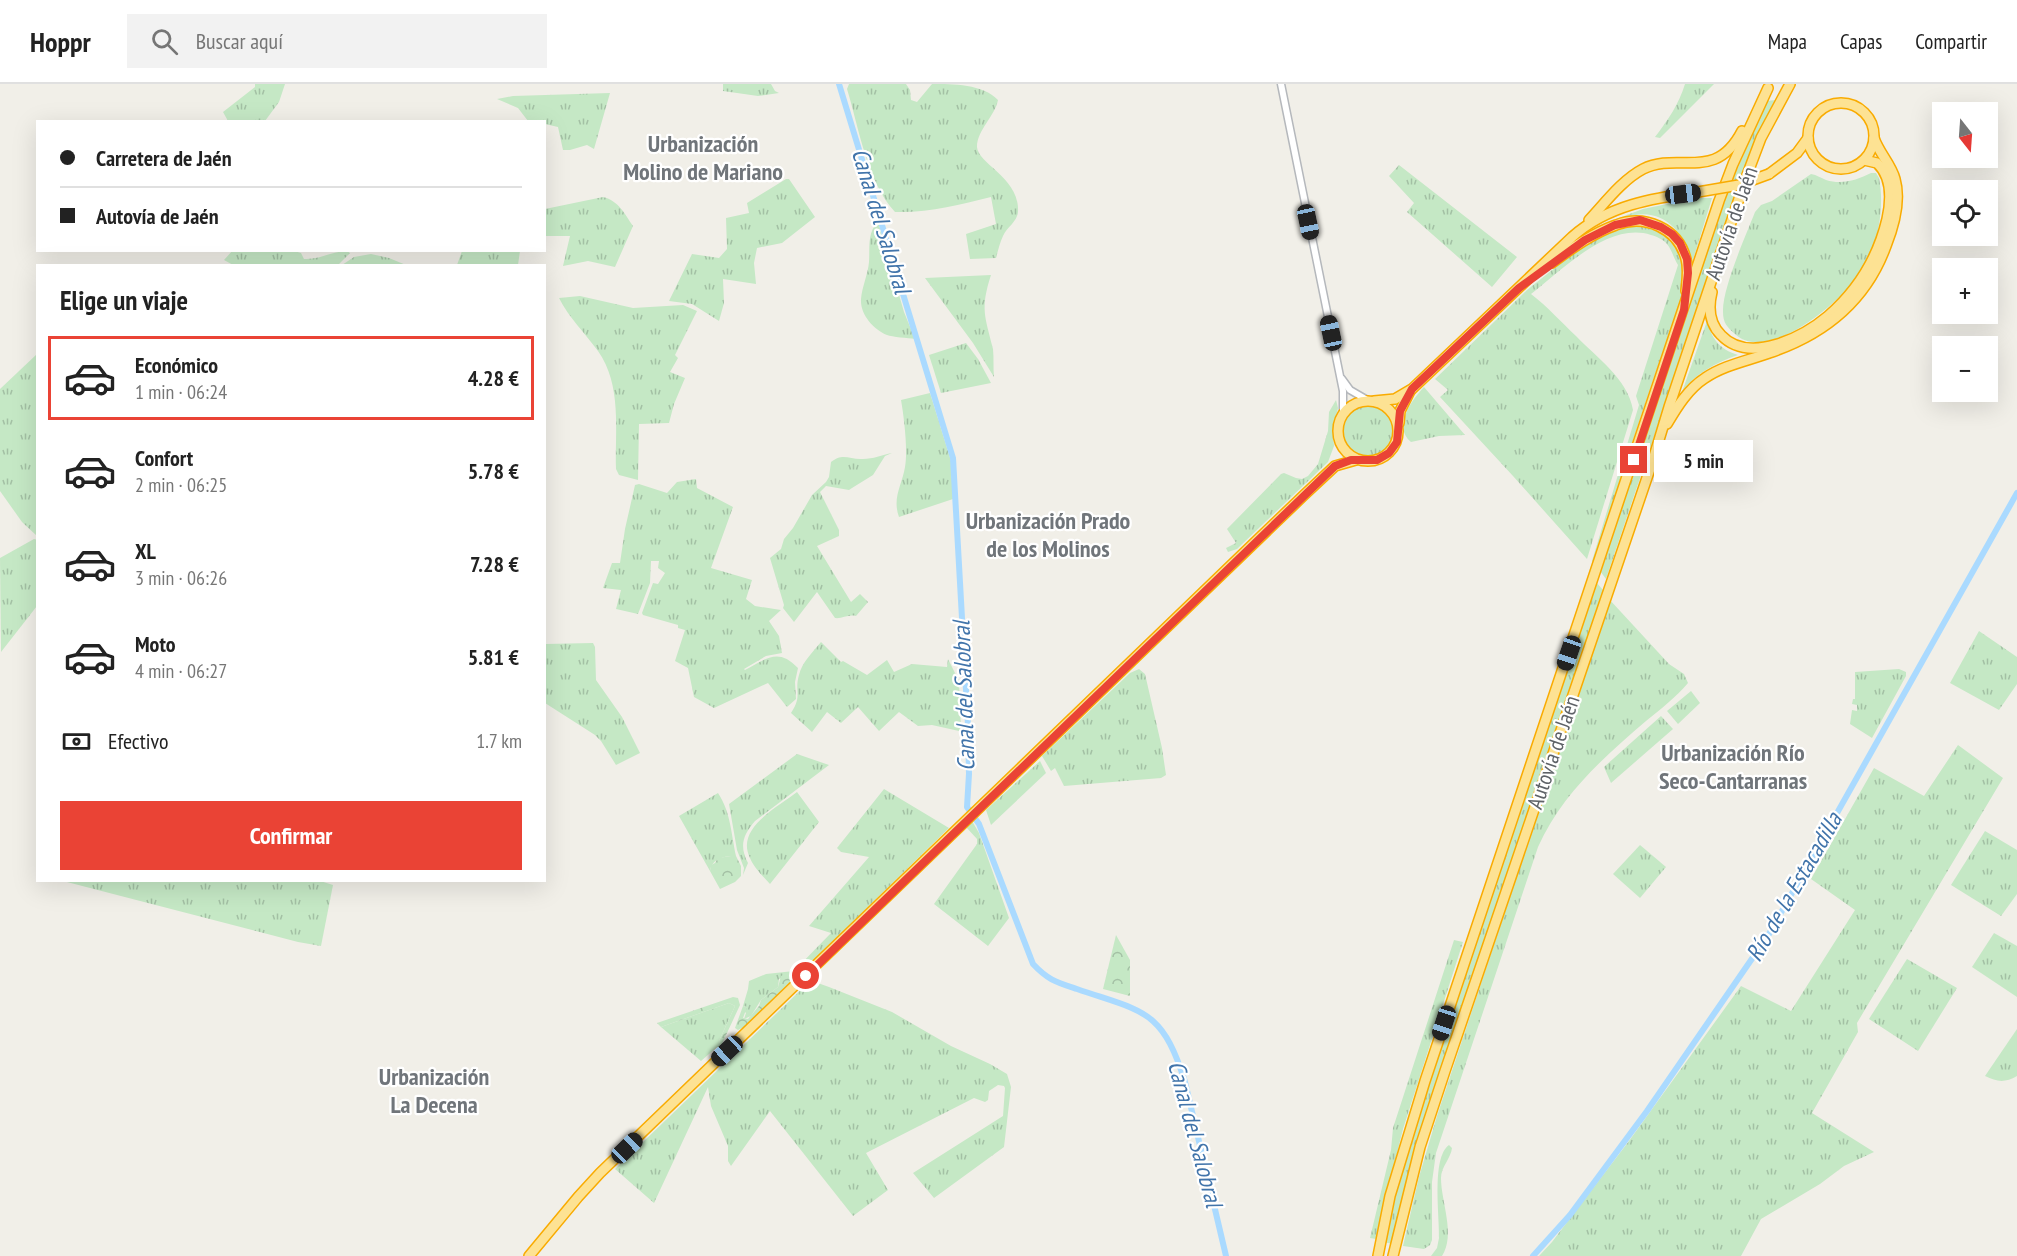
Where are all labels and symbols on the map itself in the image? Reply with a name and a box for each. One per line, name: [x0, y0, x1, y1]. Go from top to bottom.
north arrow: [1932, 102, 1998, 168]
district label: Urbanización Molino de Mariano: [623, 128, 783, 187]
water label: Canal del Salobral: [845, 145, 919, 299]
street label: Autovía de Jaén: [1699, 163, 1763, 283]
car: [1664, 183, 1702, 205]
car: [1295, 203, 1321, 241]
car: [1318, 314, 1344, 352]
callout: 5 min: [1655, 439, 1754, 481]
route end: [1620, 446, 1647, 473]
district label: Urbanización Prado de los Molinos: [966, 505, 1131, 564]
water label: Canal del Salobral: [945, 618, 982, 772]
car: [1555, 633, 1583, 673]
street label: Autovía de Jaén: [1521, 692, 1585, 812]
district label: Urbanización Río Seco-Cantarranas: [1659, 737, 1807, 796]
water label: Río de la Estacadilla: [1738, 805, 1849, 967]
route start: [792, 962, 819, 989]
car: [1430, 1003, 1458, 1043]
car: [708, 1032, 746, 1070]
water label: Canal del Salobral: [1161, 1057, 1231, 1213]
district label: Urbanización La Decena: [379, 1061, 489, 1120]
car: [608, 1129, 646, 1167]

